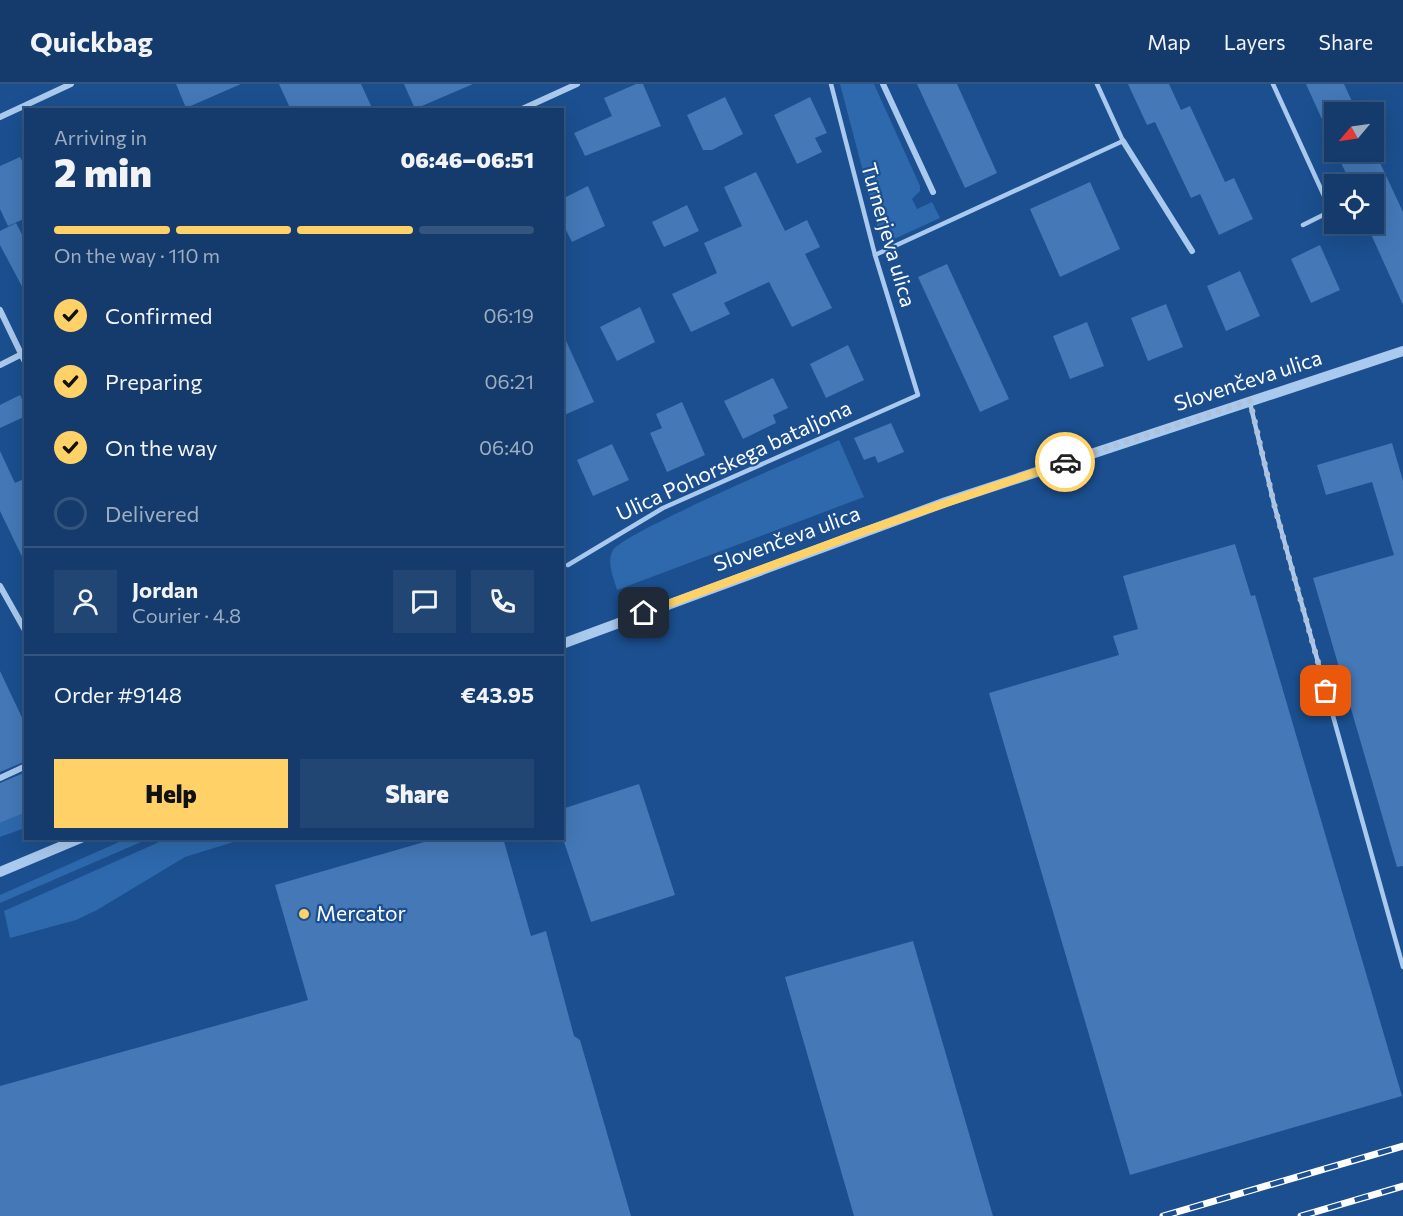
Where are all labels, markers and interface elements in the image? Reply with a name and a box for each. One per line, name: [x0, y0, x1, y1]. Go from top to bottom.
text: Quickbag: [30, 24, 153, 58]
text: Map: [1147, 29, 1191, 54]
text: Layers: [1224, 29, 1286, 54]
text: Share: [1319, 29, 1373, 54]
north arrow: [1324, 102, 1384, 162]
map controls: [1324, 102, 1384, 234]
text: Arriving in: [54, 125, 147, 149]
text: 06:46–06:51: [400, 146, 534, 173]
text: 2 min: [54, 147, 152, 195]
street label: Turnerjeva ulica: [857, 160, 922, 310]
button: locate: [1324, 174, 1384, 234]
text: On the way · 110 m: [54, 243, 220, 267]
icon: check: [54, 299, 87, 332]
text: Confirmed: [105, 302, 212, 329]
text: 06:19: [483, 303, 534, 327]
street label: Slovenčeva ulica: [1170, 344, 1325, 415]
icon: check: [54, 365, 87, 398]
text: Preparing: [105, 368, 202, 395]
text: 06:21: [484, 369, 534, 393]
street label: Ulica Pohorskega bataljona: [612, 394, 855, 525]
icon: check: [54, 431, 87, 464]
courier: [1035, 432, 1095, 492]
text: On the way: [105, 434, 217, 461]
text: 06:40: [479, 435, 534, 459]
icon: car: [1049, 446, 1082, 479]
text: Delivered: [105, 500, 199, 527]
street label: Slovenčeva ulica: [710, 500, 863, 576]
button: person: [54, 570, 117, 633]
button: chat: [393, 570, 456, 633]
button: phone: [471, 570, 534, 633]
text: Jordan: [132, 576, 198, 603]
pin: [618, 587, 669, 638]
icon: home: [627, 596, 660, 629]
text: Courier · 4.8: [132, 603, 241, 627]
pin: [1300, 665, 1351, 716]
icon: bag: [1309, 674, 1342, 707]
text: Order #9148: [54, 681, 182, 708]
text: €43.95: [461, 681, 534, 708]
button: Help: [54, 759, 288, 828]
button: Share: [300, 759, 534, 828]
place label: Mercator: [316, 900, 406, 925]
marker: Mercator: [297, 907, 311, 921]

